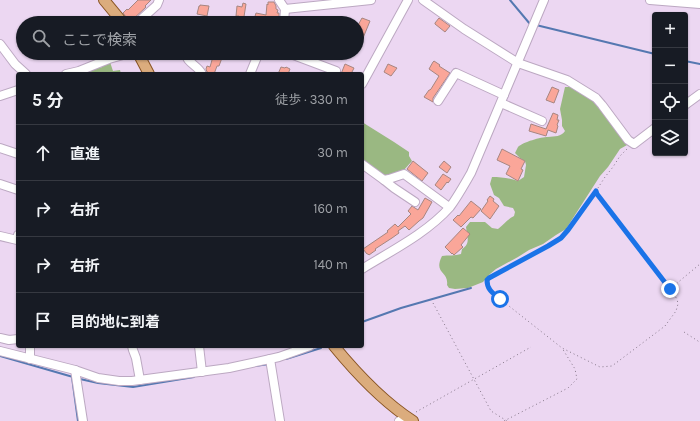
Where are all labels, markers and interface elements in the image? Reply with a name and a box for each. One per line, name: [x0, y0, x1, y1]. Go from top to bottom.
map controls: [652, 12, 688, 156]
button: +: [652, 12, 688, 48]
search box: [16, 16, 364, 60]
icon: search: [30, 27, 52, 49]
text: ここで検索: [62, 31, 137, 49]
button: −: [652, 48, 688, 84]
button: locate: [652, 84, 688, 120]
text: 5 分: [32, 90, 63, 110]
text: 徒歩 · 330 m: [275, 92, 348, 107]
button: layers: [652, 120, 688, 156]
icon: ahead: [32, 142, 54, 164]
text: 直進: [70, 145, 100, 163]
text: 30 m: [317, 145, 348, 160]
icon: right: [32, 198, 54, 220]
text: 右折: [70, 201, 100, 219]
text: 160 m: [313, 201, 348, 216]
icon: right: [32, 254, 54, 276]
text: 右折: [70, 257, 100, 275]
text: 140 m: [313, 257, 348, 272]
route end: [661, 280, 679, 298]
route start: [491, 290, 509, 308]
icon: arrive: [32, 310, 54, 332]
text: 目的地に到着: [70, 313, 160, 331]

